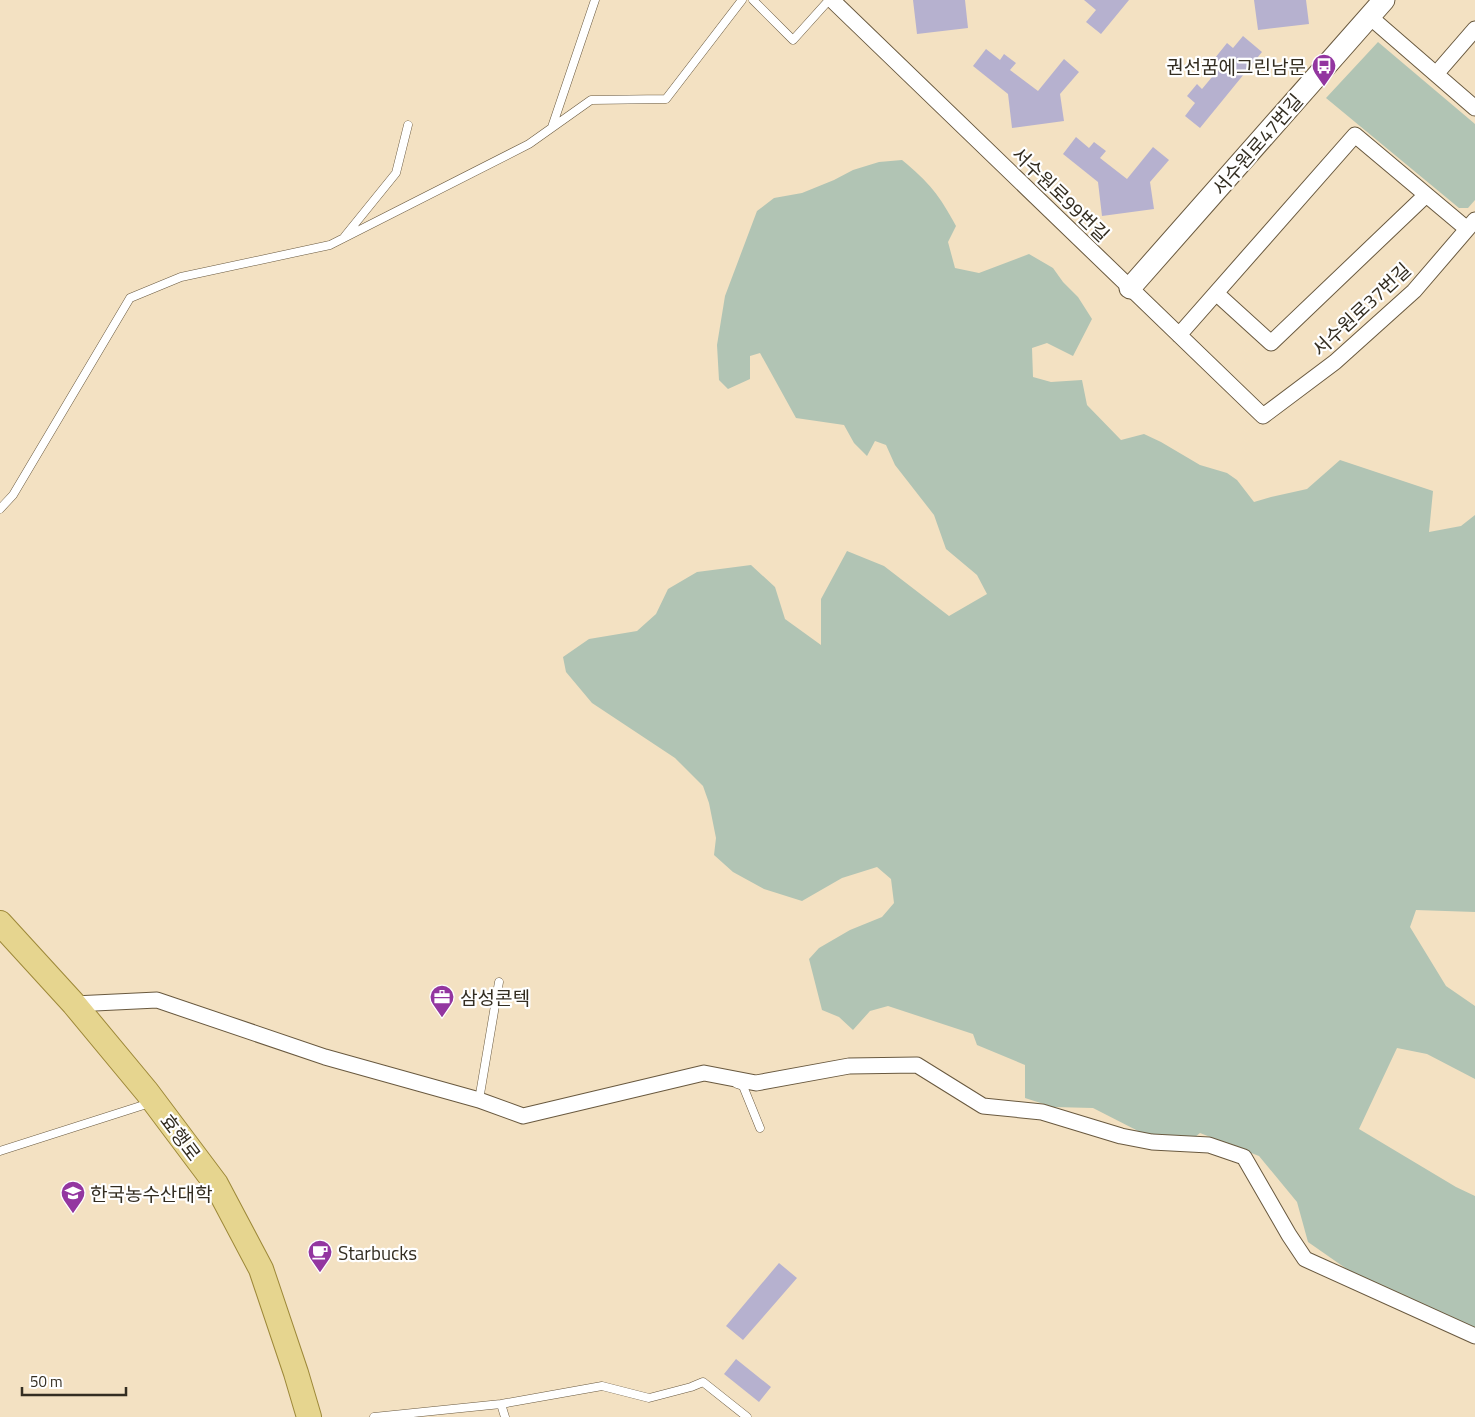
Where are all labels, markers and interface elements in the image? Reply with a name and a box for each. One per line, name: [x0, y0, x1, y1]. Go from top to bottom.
place label: 권선꿈에그린남문: [1166, 52, 1306, 81]
bus stop icon: 권선꿈에그린남문: [1311, 53, 1337, 87]
street label: 서수원로47번길: [1205, 87, 1309, 201]
street label: 서수원로99번길: [1006, 140, 1116, 248]
street label: 서수원로37번길: [1305, 255, 1417, 363]
place label: 삼성콘텍: [460, 983, 530, 1012]
office icon: 삼성콘텍: [429, 984, 455, 1018]
street label: 효행로: [154, 1107, 208, 1167]
place label: 한국농수산대학: [90, 1179, 213, 1208]
school or university icon: 한국농수산대학: [60, 1180, 86, 1214]
place label: Starbucks: [338, 1238, 417, 1267]
cafe icon: Starbucks: [307, 1239, 333, 1273]
scale bar: [22, 1364, 126, 1396]
text: 50 m: [30, 1370, 63, 1393]

